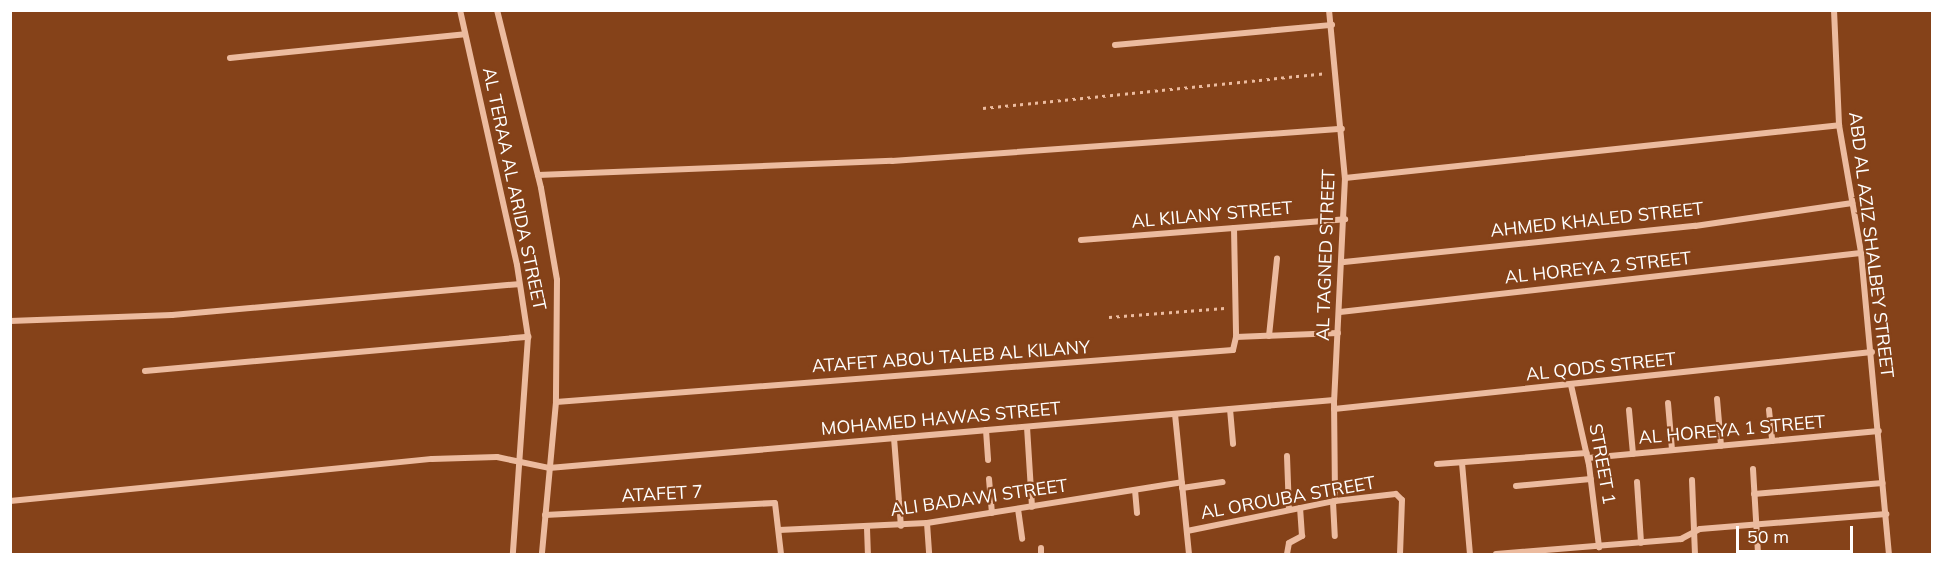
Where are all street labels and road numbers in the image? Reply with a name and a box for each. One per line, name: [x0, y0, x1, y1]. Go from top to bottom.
street label: AL TERAA AL ARIDA STREET: [478, 66, 550, 312]
street label: ABD AL AZIZ SHALBEY STREET: [1844, 111, 1898, 379]
street label: AL TAGNED STREET: [1312, 169, 1340, 341]
street label: AL KILANY STREET: [1131, 197, 1293, 233]
street label: AHMED KHALED STREET: [1489, 198, 1705, 242]
street label: AL HOREYA 2 STREET: [1504, 247, 1692, 289]
street label: ATAFET ABOU TALEB AL KILANY: [811, 337, 1091, 377]
street label: AL QODS STREET: [1525, 348, 1677, 386]
street label: MOHAMED HAWAS STREET: [820, 398, 1062, 440]
street label: AL HOREYA 1 STREET: [1638, 411, 1826, 449]
street label: STREET 1: [1584, 422, 1620, 506]
street label: AL OROUBA STREET: [1199, 472, 1377, 524]
street label: ALI BADAWI STREET: [889, 475, 1069, 521]
street label: ATAFET 7: [621, 481, 703, 507]

